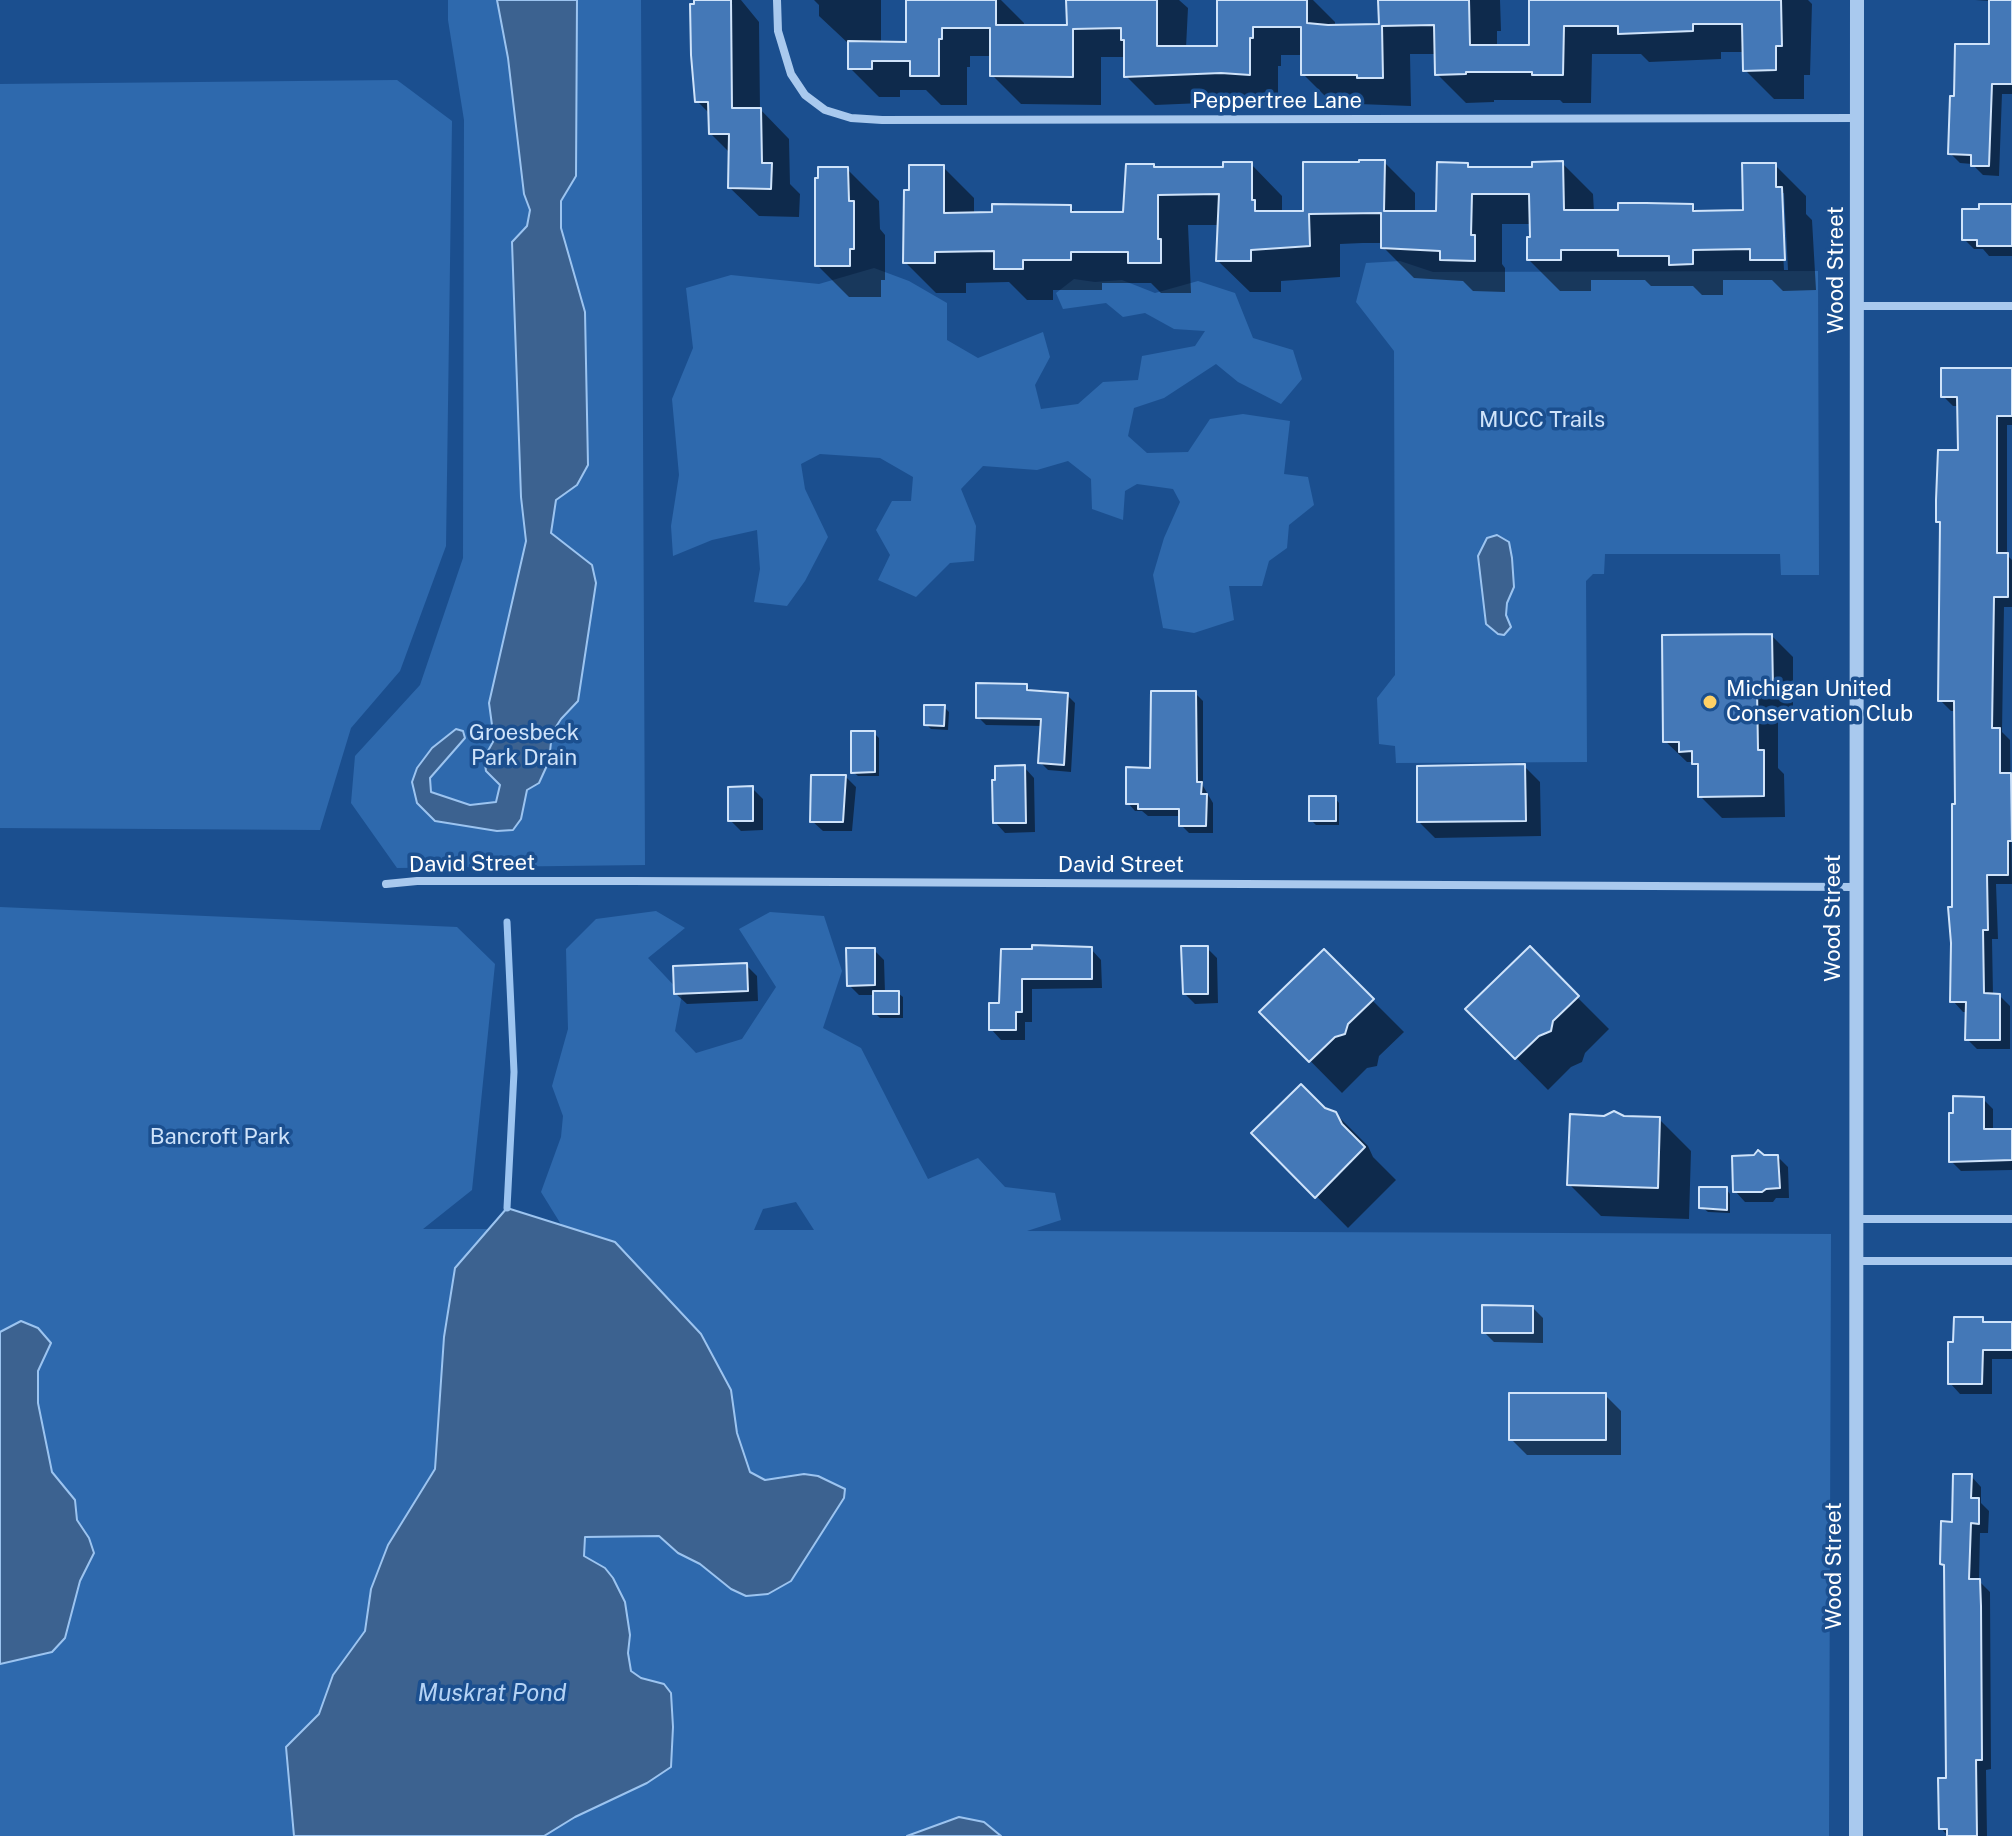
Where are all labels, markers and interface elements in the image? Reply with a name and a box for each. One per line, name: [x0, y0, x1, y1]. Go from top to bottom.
street label: Peppertree Lane: [1192, 88, 1362, 114]
street label: Wood Street: [1823, 206, 1849, 334]
park label: MUCC Trails: [1479, 407, 1605, 433]
place label: Michigan United Conservation Club: [1726, 676, 1913, 728]
marker: Michigan United Conservation Club: [1701, 693, 1719, 711]
park label: Groesbeck Park Drain: [469, 720, 579, 772]
street label: David Street: [409, 850, 535, 878]
street label: David Street: [1058, 852, 1184, 878]
street label: Wood Street: [1820, 854, 1846, 982]
park label: Bancroft Park: [150, 1124, 290, 1150]
street label: Wood Street: [1821, 1502, 1847, 1630]
water label: Muskrat Pond: [417, 1680, 567, 1708]

